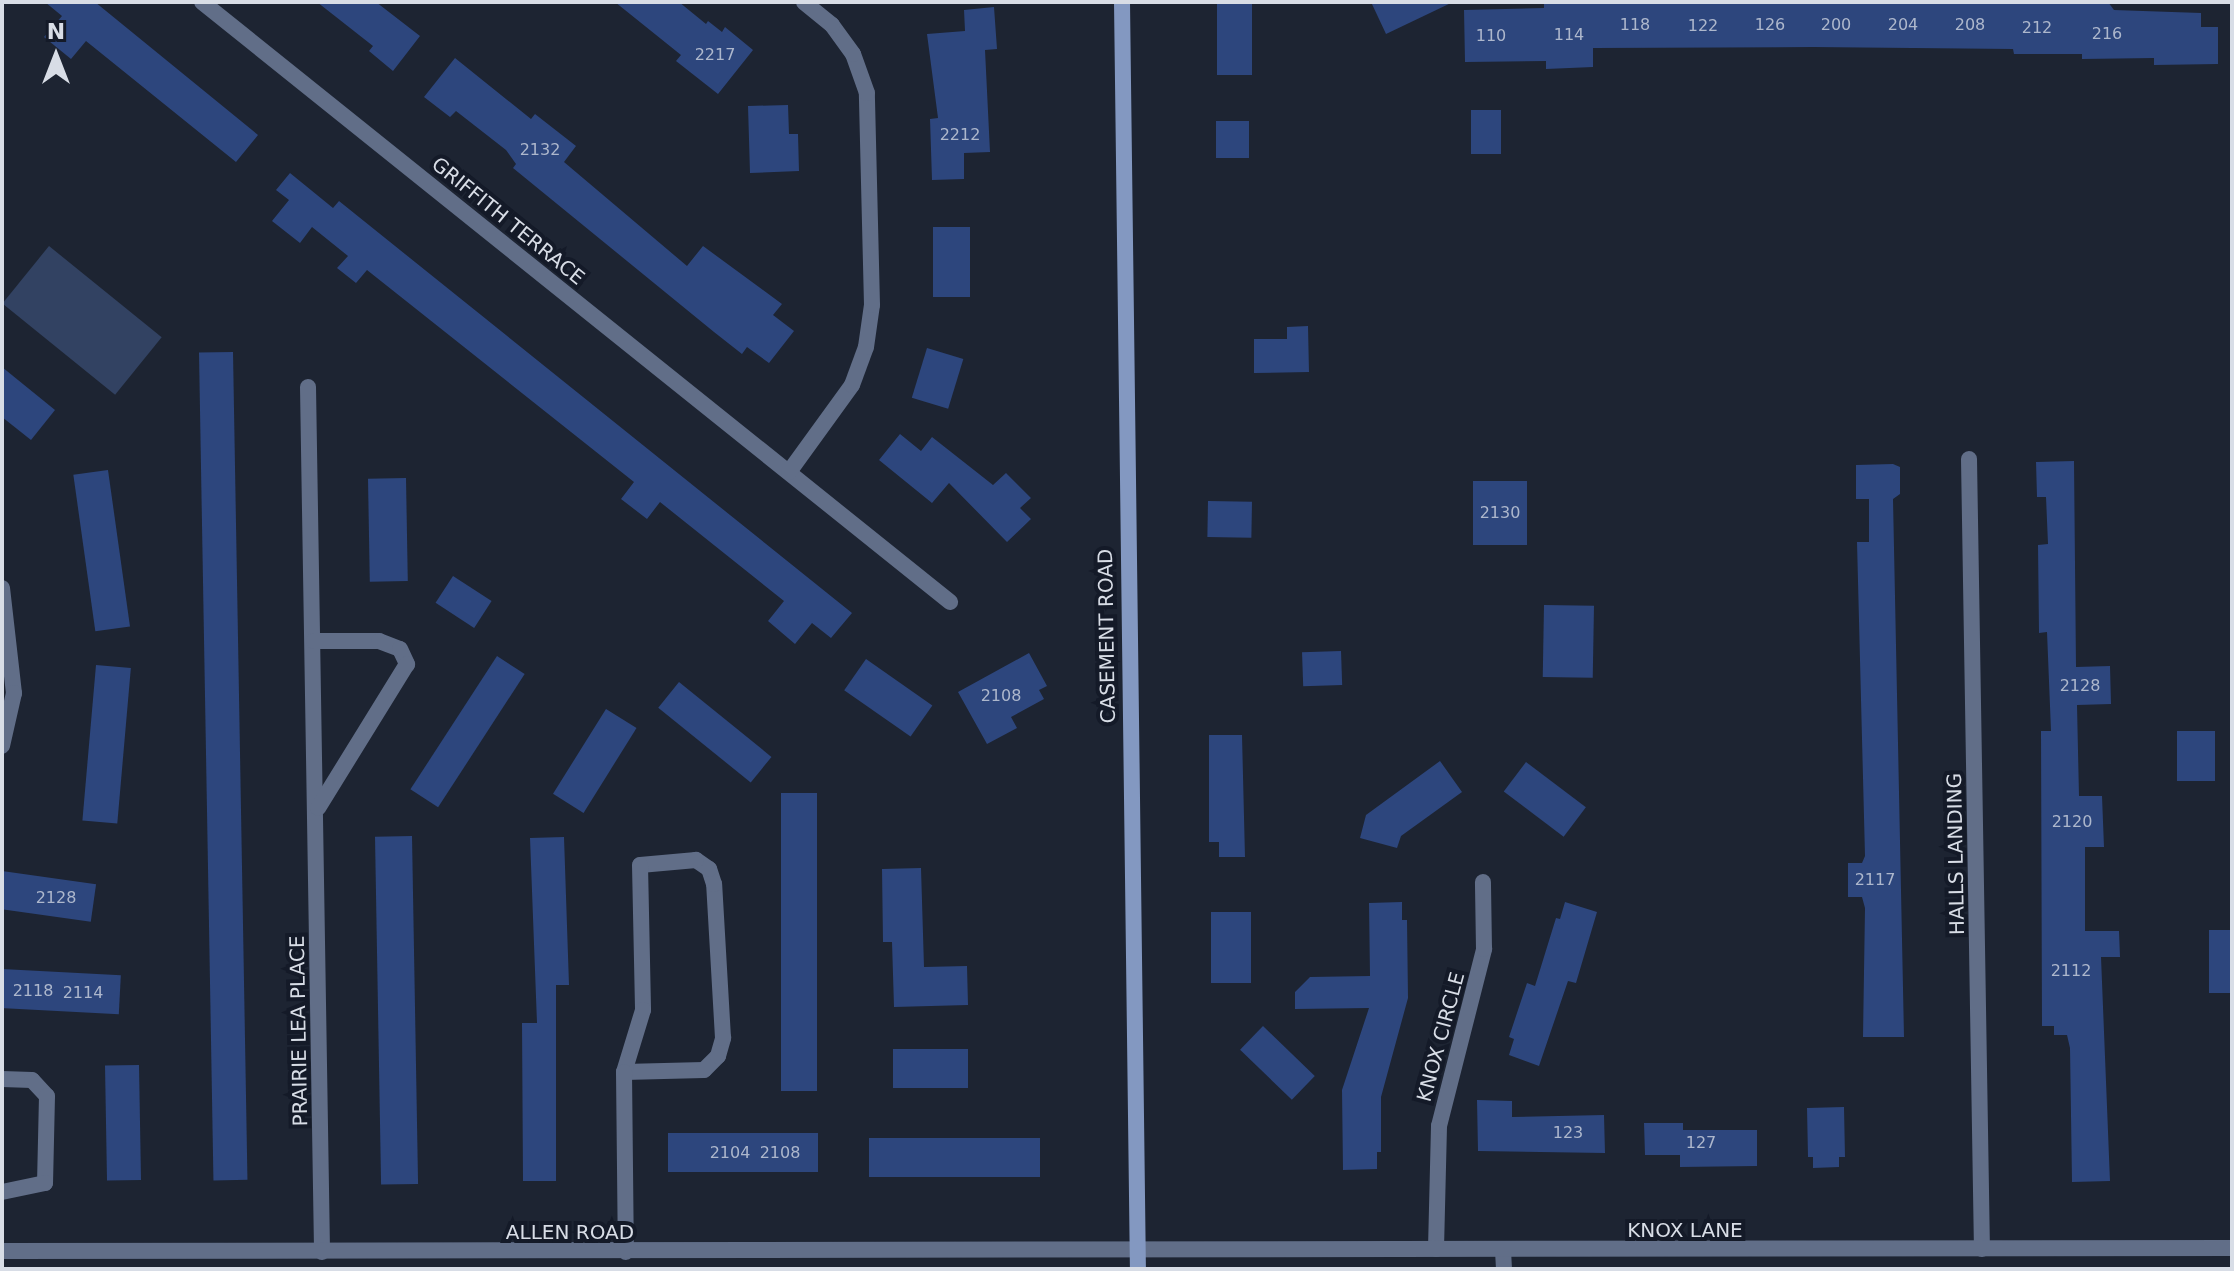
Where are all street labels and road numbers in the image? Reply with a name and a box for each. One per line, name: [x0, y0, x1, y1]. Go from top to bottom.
street label: GRIFFITH TERRACE: [427, 152, 589, 290]
street label: CASEMENT ROAD: [1093, 548, 1121, 724]
street label: HALLS LANDING: [1943, 773, 1969, 935]
street label: PRAIRIE LEA PLACE: [285, 935, 313, 1127]
street label: KNOX CIRCLE: [1412, 970, 1470, 1104]
street label: KNOX LANE: [1627, 1218, 1743, 1242]
street label: ALLEN ROAD: [506, 1220, 634, 1244]

